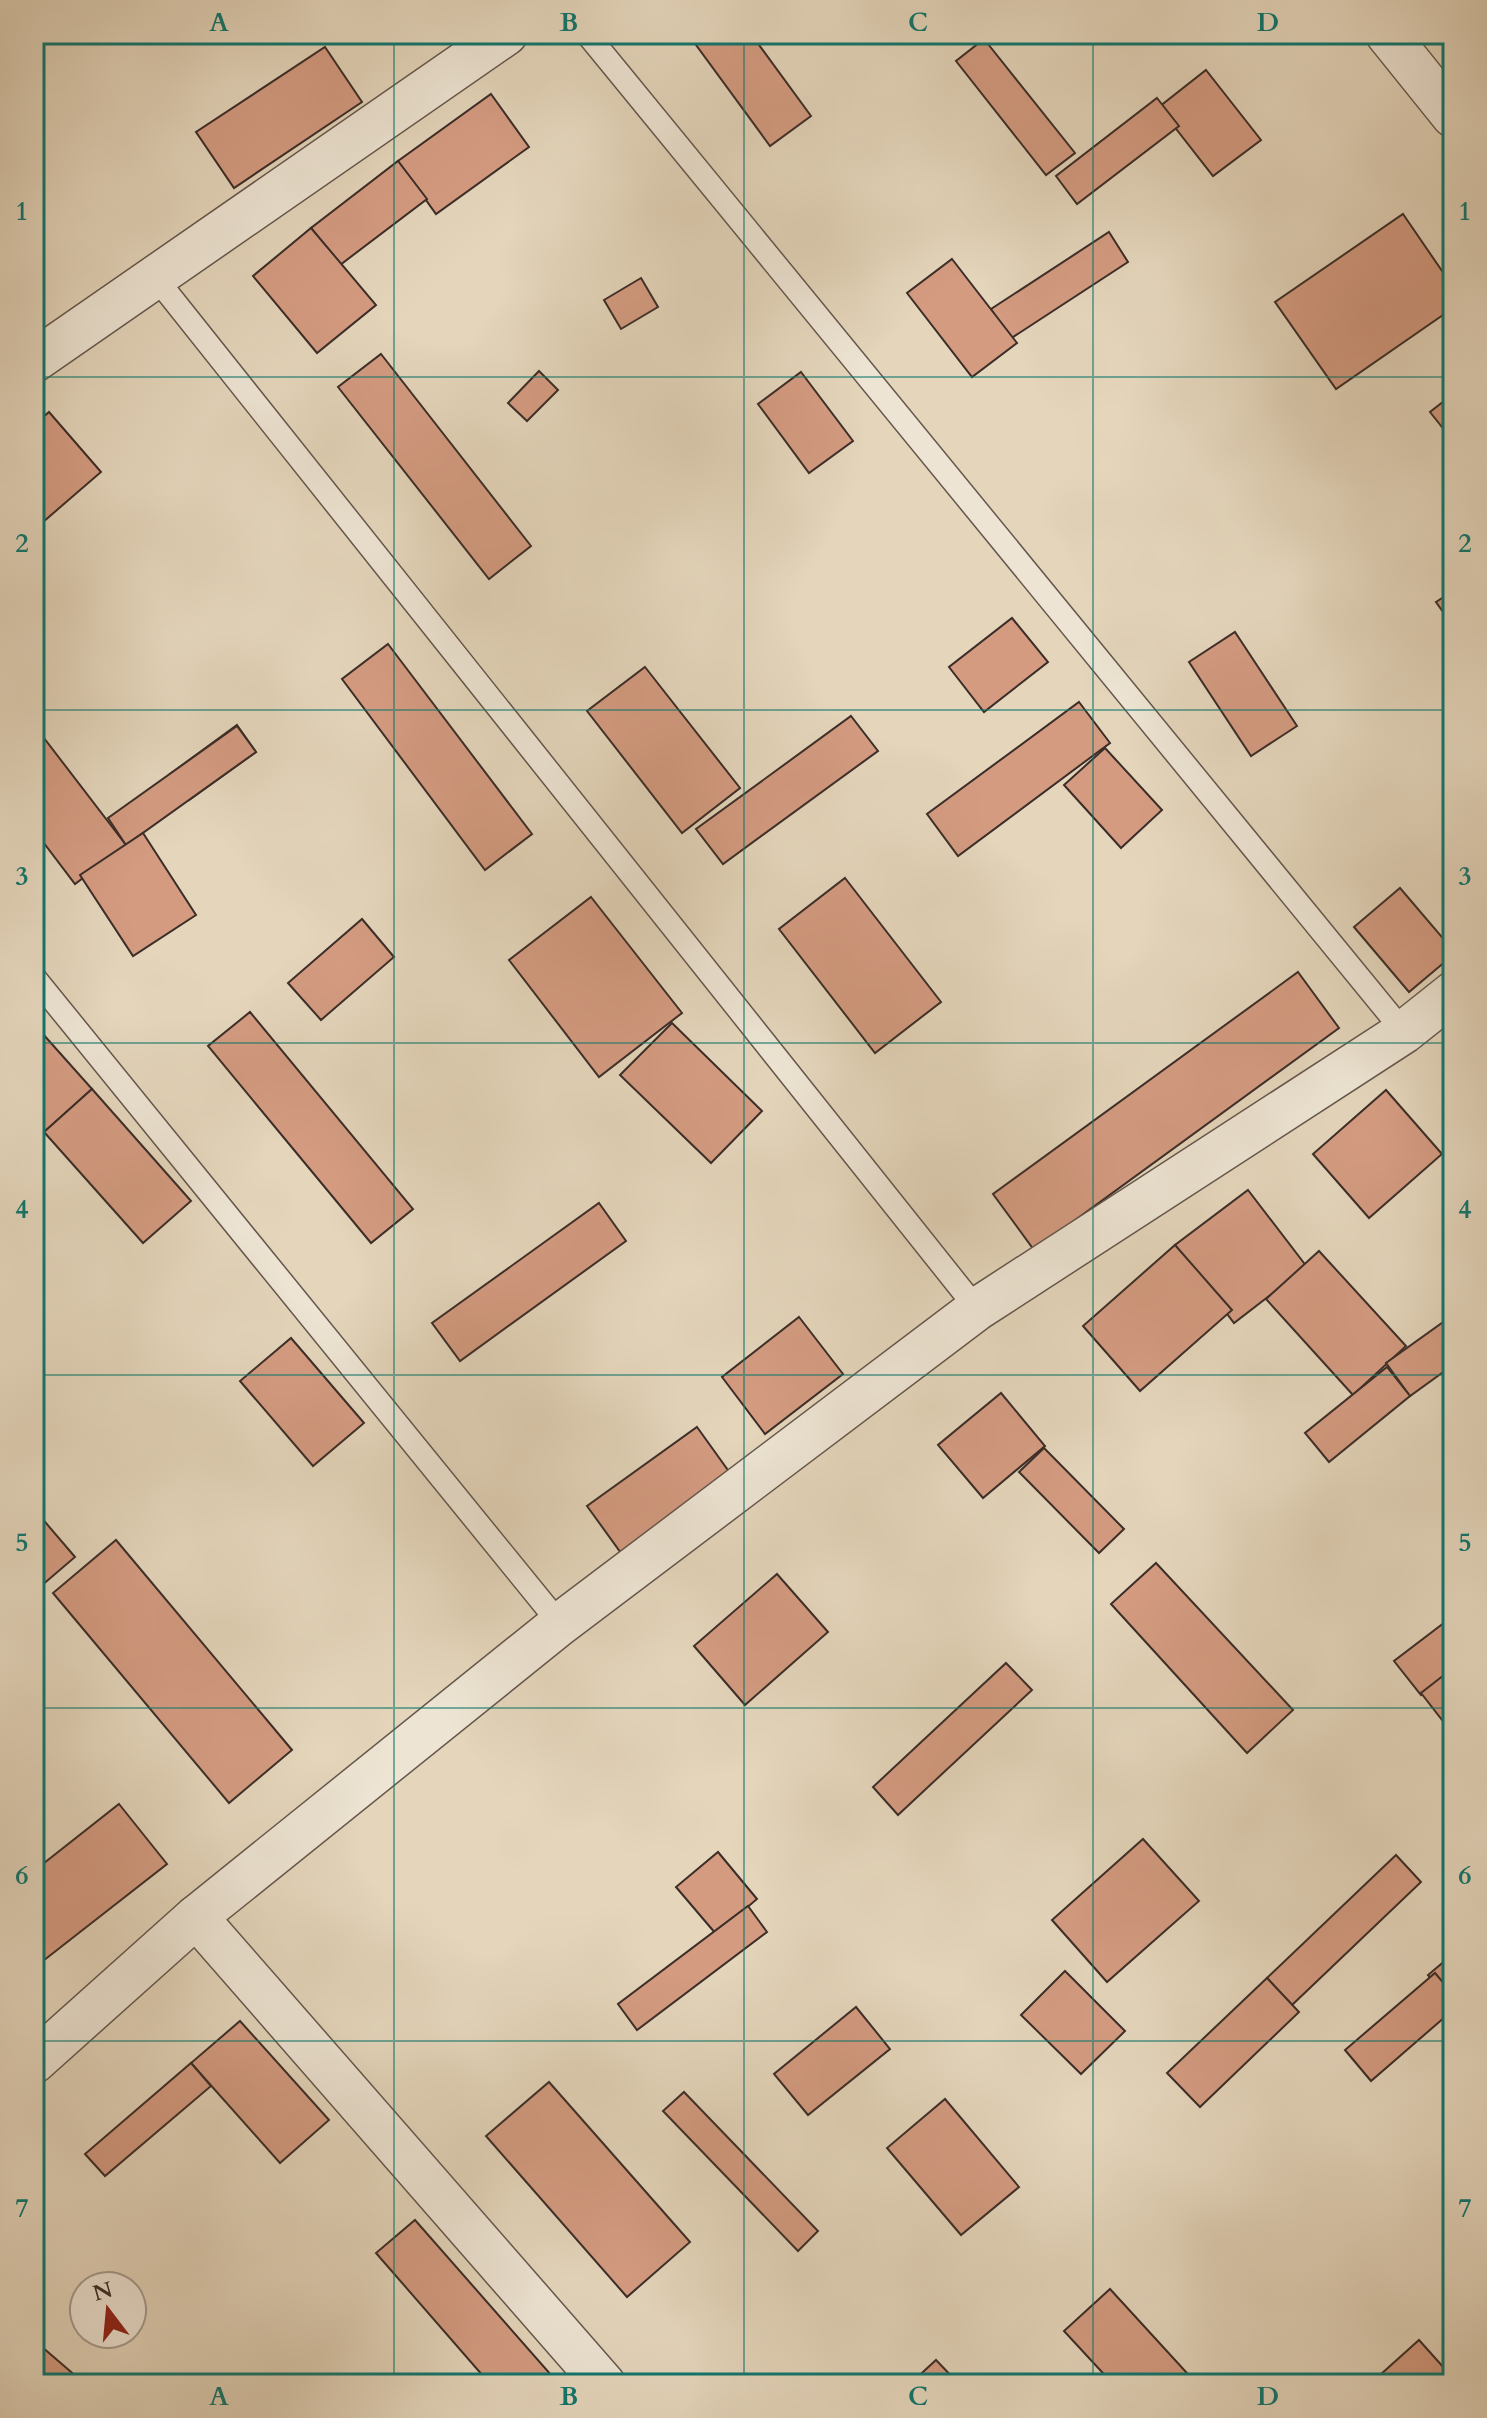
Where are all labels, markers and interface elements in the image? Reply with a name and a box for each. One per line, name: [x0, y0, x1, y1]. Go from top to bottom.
text: A: [209, 5, 229, 40]
text: B: [560, 5, 578, 40]
text: C: [908, 5, 928, 40]
text: D: [1257, 5, 1279, 40]
text: 1: [15, 194, 29, 229]
text: 1: [1458, 194, 1472, 229]
text: 2: [15, 526, 29, 561]
text: 2: [1458, 526, 1472, 561]
text: 3: [15, 859, 29, 894]
text: 3: [1458, 859, 1472, 894]
text: 4: [15, 1192, 29, 1227]
text: 4: [1458, 1192, 1472, 1227]
text: 5: [15, 1525, 29, 1560]
text: 5: [1458, 1525, 1472, 1560]
text: 6: [15, 1858, 29, 1893]
text: 6: [1458, 1858, 1472, 1893]
text: 7: [15, 2191, 29, 2226]
text: 7: [1458, 2191, 1472, 2226]
north arrow: [68, 2270, 148, 2350]
text: N: [89, 2275, 116, 2309]
text: A: [209, 2379, 229, 2414]
text: B: [560, 2379, 578, 2414]
text: C: [908, 2379, 928, 2414]
text: D: [1257, 2379, 1279, 2414]

